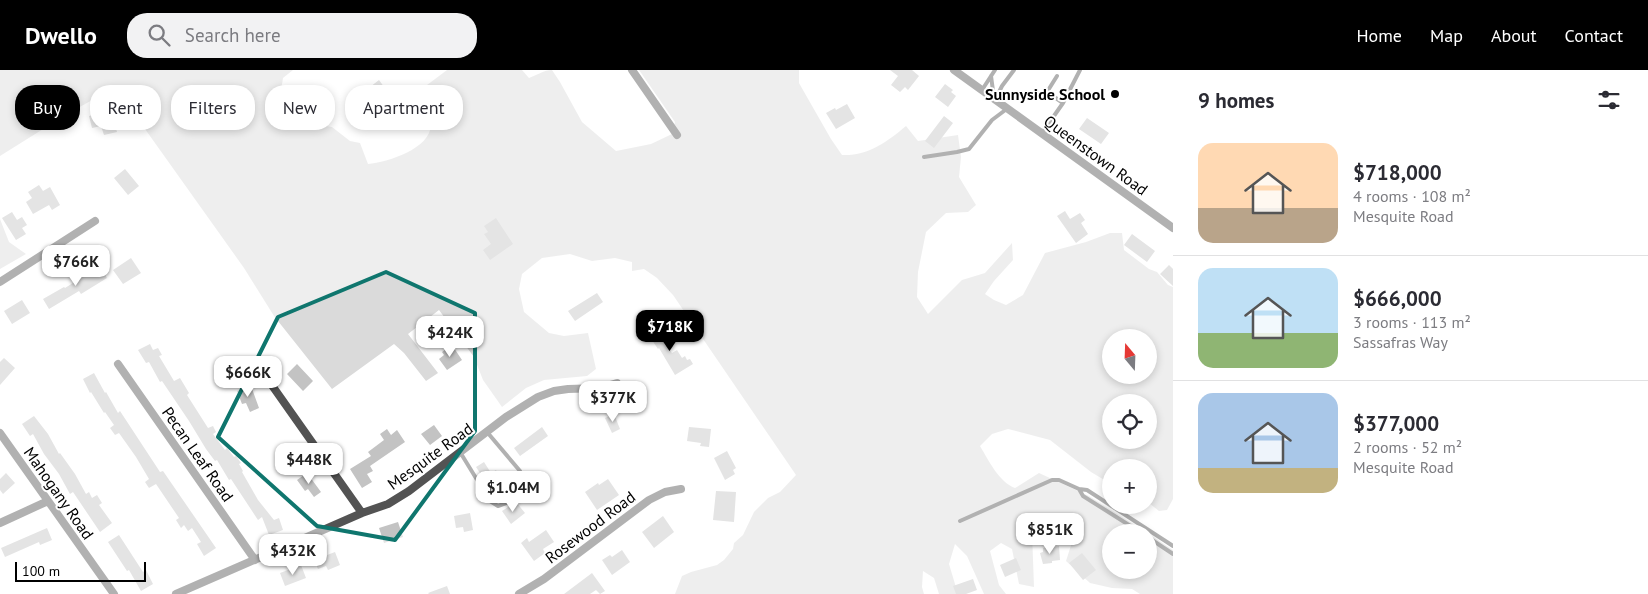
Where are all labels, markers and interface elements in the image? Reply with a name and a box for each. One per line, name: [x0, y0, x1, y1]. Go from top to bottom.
search box: [127, 13, 477, 58]
text: Dwello: [25, 20, 97, 51]
icon: search: [145, 21, 173, 49]
text: Search here: [185, 23, 281, 47]
text: Home: [1356, 24, 1402, 47]
text: Map: [1430, 24, 1463, 47]
text: About: [1491, 24, 1537, 47]
text: Contact: [1565, 24, 1623, 47]
place label: Sunnyside School: [985, 84, 1105, 104]
chip: Buy: [15, 85, 80, 130]
chip: Rent: [90, 85, 161, 130]
chip: Filters: [171, 85, 255, 130]
chip: New: [265, 85, 335, 130]
chip: Apartment: [345, 85, 463, 130]
icon: filters: [1595, 86, 1623, 114]
text: 9 homes: [1198, 87, 1274, 114]
marker: Sunnyside School: [1109, 88, 1121, 100]
street label: Queenstown Road: [1040, 111, 1152, 199]
text: $718,000: [1353, 159, 1442, 186]
icon: home: [1238, 163, 1298, 223]
text: 4 rooms · 108 m²: [1353, 186, 1471, 206]
text: Mesquite Road: [1353, 206, 1454, 226]
pin: $766K: [41, 244, 111, 287]
text: $766K: [53, 251, 99, 271]
text: $666,000: [1353, 285, 1442, 312]
icon: home: [1238, 288, 1298, 348]
pin: $718K: [635, 310, 705, 352]
text: 3 rooms · 113 m²: [1353, 312, 1471, 332]
pin: $424K: [415, 316, 485, 358]
text: $718K: [647, 316, 693, 336]
text: $424K: [427, 322, 473, 342]
north arrow: [1102, 329, 1158, 384]
map controls: [1102, 329, 1157, 579]
text: Sassafras Way: [1353, 332, 1448, 352]
pin: $666K: [213, 356, 283, 398]
text: $666K: [225, 362, 271, 382]
pin: $377K: [578, 380, 648, 423]
text: $377K: [590, 387, 636, 407]
button: locate: [1102, 394, 1157, 449]
street label: Pecan Leaf Road: [158, 403, 238, 505]
text: $377,000: [1353, 410, 1439, 437]
icon: home: [1238, 413, 1298, 473]
street label: Mesquite Road: [383, 418, 477, 494]
text: 2 rooms · 52 m²: [1353, 437, 1462, 457]
pin: $448K: [274, 442, 344, 485]
street label: Mahogany Road: [20, 443, 98, 543]
text: $448K: [286, 449, 332, 469]
text: Mesquite Road: [1353, 457, 1454, 477]
button: +: [1102, 459, 1157, 514]
pin: $1.04M: [472, 470, 554, 513]
text: $1.04M: [486, 477, 540, 497]
street label: Rosewood Road: [541, 487, 639, 567]
pin: $851K: [1015, 512, 1085, 555]
text: $851K: [1027, 519, 1073, 539]
button: −: [1102, 524, 1157, 579]
pin: $432K: [258, 534, 328, 576]
text: $432K: [270, 540, 316, 560]
scale bar: [15, 559, 146, 582]
text: 100 m: [22, 562, 60, 580]

